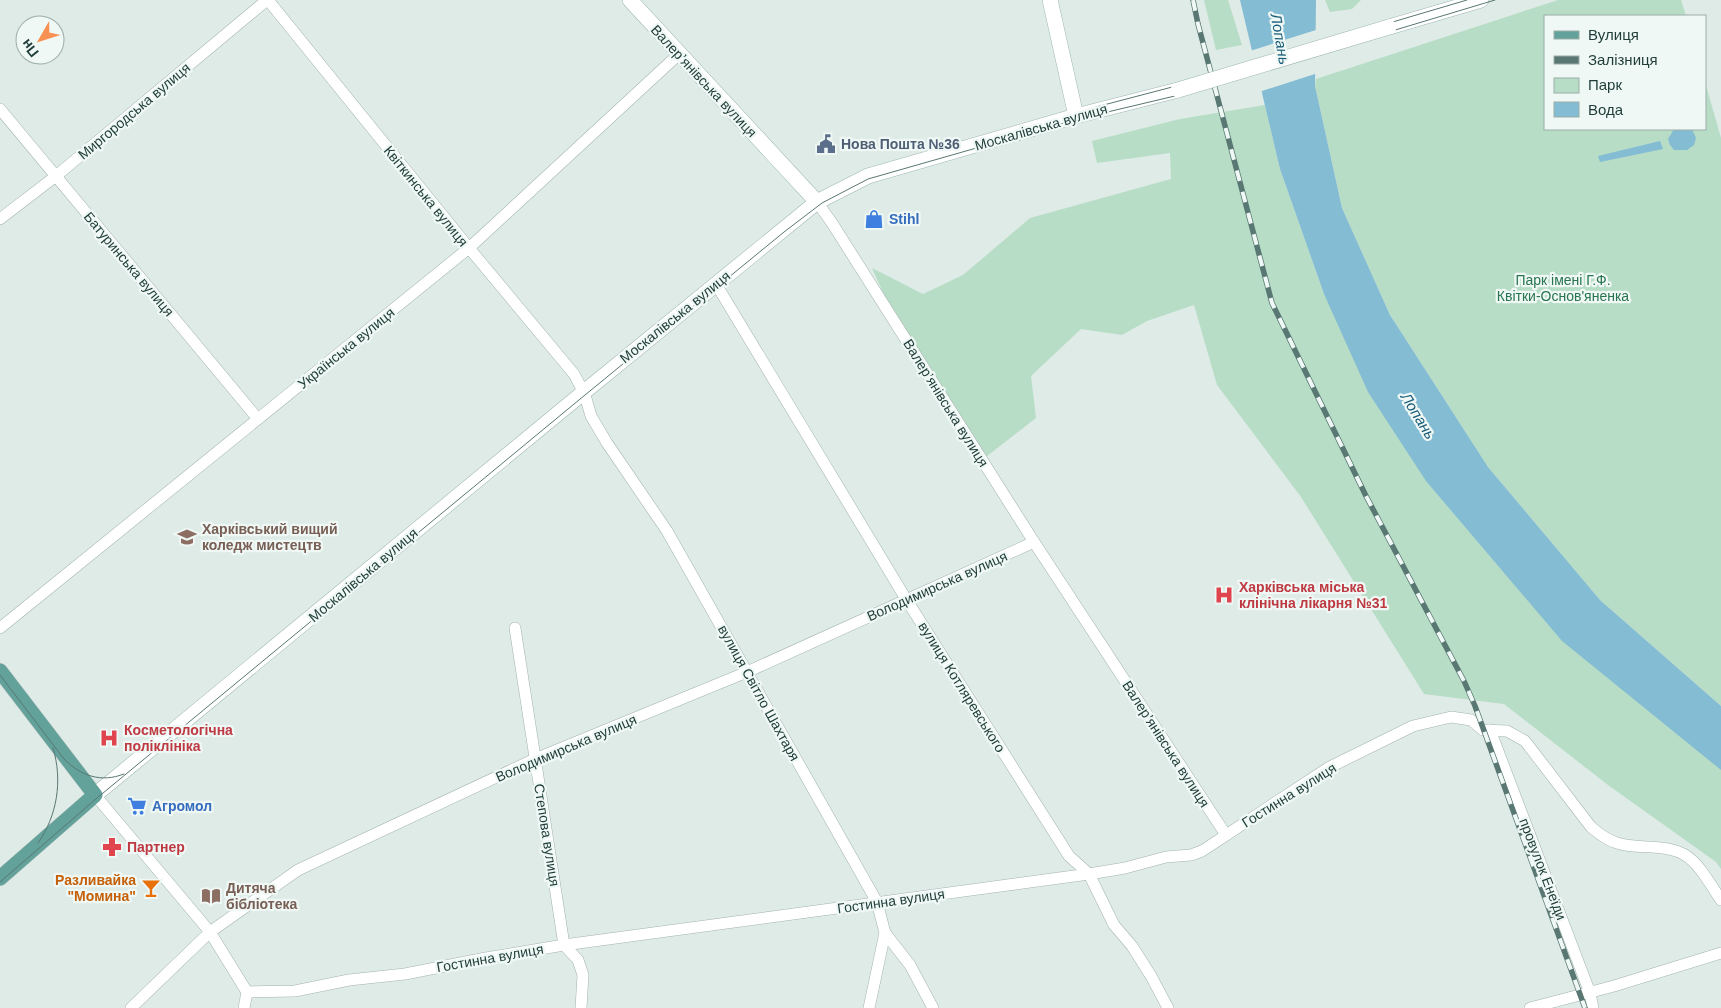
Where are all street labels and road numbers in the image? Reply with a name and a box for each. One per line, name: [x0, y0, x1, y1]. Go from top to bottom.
street label: Валер’янівська вулиця: [648, 22, 760, 140]
street label: Миргородська вулиця: [75, 60, 193, 162]
street label: Москалівська вулиця: [973, 100, 1109, 154]
street label: Квіткинська вулиця: [381, 143, 471, 249]
street label: Батуринська вулиця: [81, 209, 177, 319]
street label: Москалівська вулиця: [617, 268, 733, 366]
street label: Українська вулиця: [295, 304, 397, 392]
street label: Валер’янівська вулиця: [900, 336, 992, 470]
street label: Москалівська вулиця: [305, 525, 421, 625]
street label: Володимирська вулиця: [864, 548, 1010, 624]
street label: вулиця Котляревського: [915, 619, 1009, 755]
street label: вулиця Світло Шахтаря: [715, 622, 803, 764]
street label: Валер’янівська вулиця: [1119, 678, 1213, 810]
street label: Володимирська вулиця: [493, 711, 639, 785]
street label: Гостинна вулиця: [1239, 760, 1339, 830]
street label: Степова вулиця: [531, 782, 563, 888]
street label: провулок Енеїди: [1516, 816, 1570, 922]
street label: Гостинна вулиця: [836, 886, 946, 916]
street label: Гостинна вулиця: [435, 941, 545, 975]

